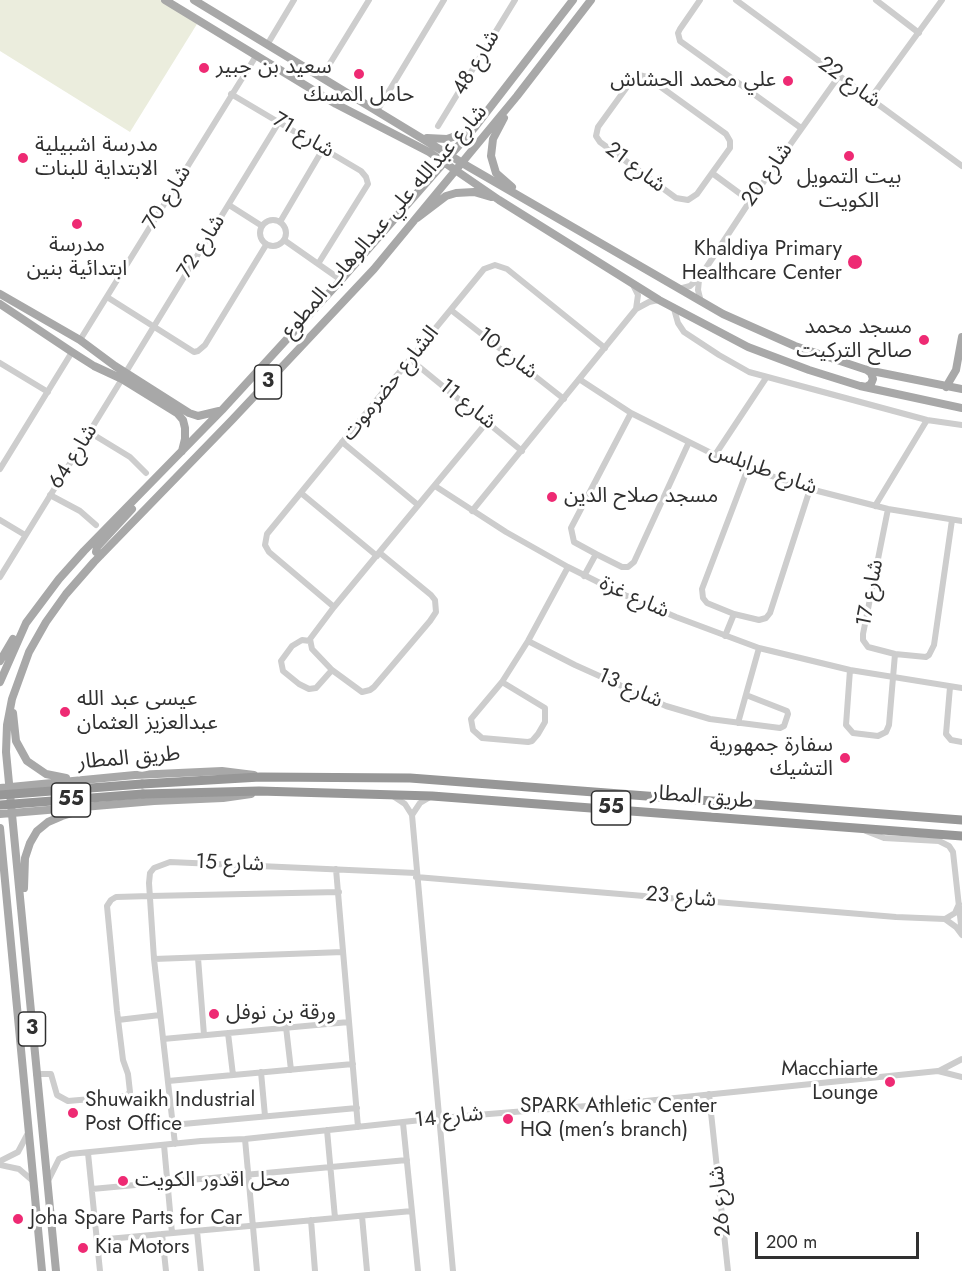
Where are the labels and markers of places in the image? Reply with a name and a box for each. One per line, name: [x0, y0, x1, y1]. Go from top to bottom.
place label: سعيد بن جبير: [216, 55, 332, 81]
marker: سعيد بن جبير: [197, 61, 211, 75]
marker: حامل المسك: [352, 67, 366, 81]
place label: علي محمد الحشاش: [610, 68, 776, 94]
marker: علي محمد الحشاش: [781, 74, 795, 88]
place label: حامل المسك: [304, 83, 414, 109]
place label: مدرسة اشبيلية الابتداية للبنات: [35, 133, 158, 183]
marker: بيت التمويل الكويت: [842, 149, 856, 163]
marker: مدرسة اشبيلية الابتداية للبنات: [16, 151, 30, 165]
place label: بيت التمويل الكويت: [797, 165, 901, 215]
marker: مدرسة ابتدائية بنين: [70, 217, 84, 231]
place label: مدرسة ابتدائية بنين: [27, 233, 127, 283]
place label: Khaldiya Primary Healthcare Center: [682, 237, 842, 287]
marker: Khaldiya Primary Healthcare Center: [846, 253, 864, 271]
place label: مسجد محمد صالح التركيت: [796, 315, 912, 365]
marker: مسجد محمد صالح التركيت: [917, 333, 931, 347]
place label: مسجد صلاح الدين: [564, 484, 718, 510]
marker: مسجد صلاح الدين: [545, 490, 559, 504]
place label: عيسى عبد الله عبدالعزيز العثمان: [77, 687, 218, 737]
marker: عيسى عبد الله عبدالعزيز العثمان: [58, 705, 72, 719]
place label: سفارة جمهورية التشيك: [710, 733, 833, 783]
marker: سفارة جمهورية التشيك: [838, 751, 852, 765]
place label: ورقة بن نوفل: [226, 1001, 336, 1027]
marker: ورقة بن نوفل: [207, 1007, 221, 1021]
place label: Macchiarte Lounge: [781, 1057, 878, 1107]
marker: Macchiarte Lounge: [883, 1075, 897, 1089]
place label: Shuwaikh Industrial Post Office: [85, 1088, 255, 1138]
place label: SPARK Athletic Center HQ (men’s branch): [520, 1094, 717, 1144]
marker: Shuwaikh Industrial Post Office: [66, 1106, 80, 1120]
marker: SPARK Athletic Center HQ (men’s branch): [501, 1112, 515, 1126]
place label: محل اقدور الكويت: [135, 1168, 290, 1194]
marker: محل اقدور الكويت: [116, 1174, 130, 1188]
place label: Joha Spare Parts for Car: [30, 1206, 242, 1232]
marker: Joha Spare Parts for Car: [11, 1212, 25, 1226]
place label: Kia Motors: [95, 1235, 189, 1261]
marker: Kia Motors: [76, 1241, 90, 1255]

